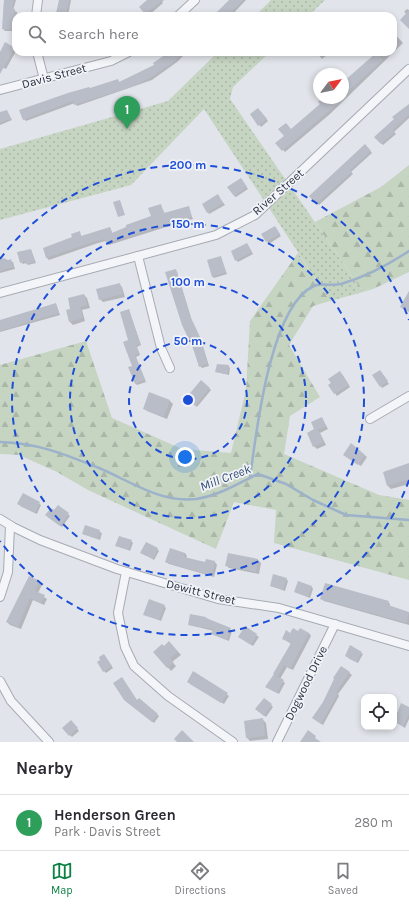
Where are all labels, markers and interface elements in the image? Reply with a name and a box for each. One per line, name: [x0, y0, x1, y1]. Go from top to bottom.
search box: [12, 12, 397, 56]
icon: search: [26, 23, 48, 45]
text: Search here: [58, 25, 139, 43]
street label: Davis Street: [20, 61, 88, 91]
north arrow: [313, 68, 349, 104]
pin: 1: [114, 96, 140, 129]
text: 200 m: [170, 158, 206, 172]
street label: River Street: [250, 166, 307, 218]
text: 150 m: [171, 217, 205, 231]
text: 100 m: [171, 275, 205, 289]
text: 50 m: [174, 334, 203, 348]
centre of rings: [181, 393, 195, 407]
your location: [175, 447, 195, 467]
water label: Mill Creek: [198, 461, 253, 494]
street label: Dewitt Street: [165, 577, 238, 608]
street label: Dogwood Drive: [282, 644, 330, 722]
map controls: [361, 694, 397, 730]
button: locate: [361, 694, 397, 730]
text: Nearby: [16, 758, 73, 778]
text: Henderson Green: [54, 806, 176, 824]
text: 1: [27, 815, 31, 830]
text: 280 m: [355, 815, 393, 830]
text: Park · Davis Street: [54, 824, 161, 839]
tab: Map: [51, 860, 73, 897]
tab: Directions: [174, 860, 226, 897]
tab: Saved: [328, 860, 358, 897]

